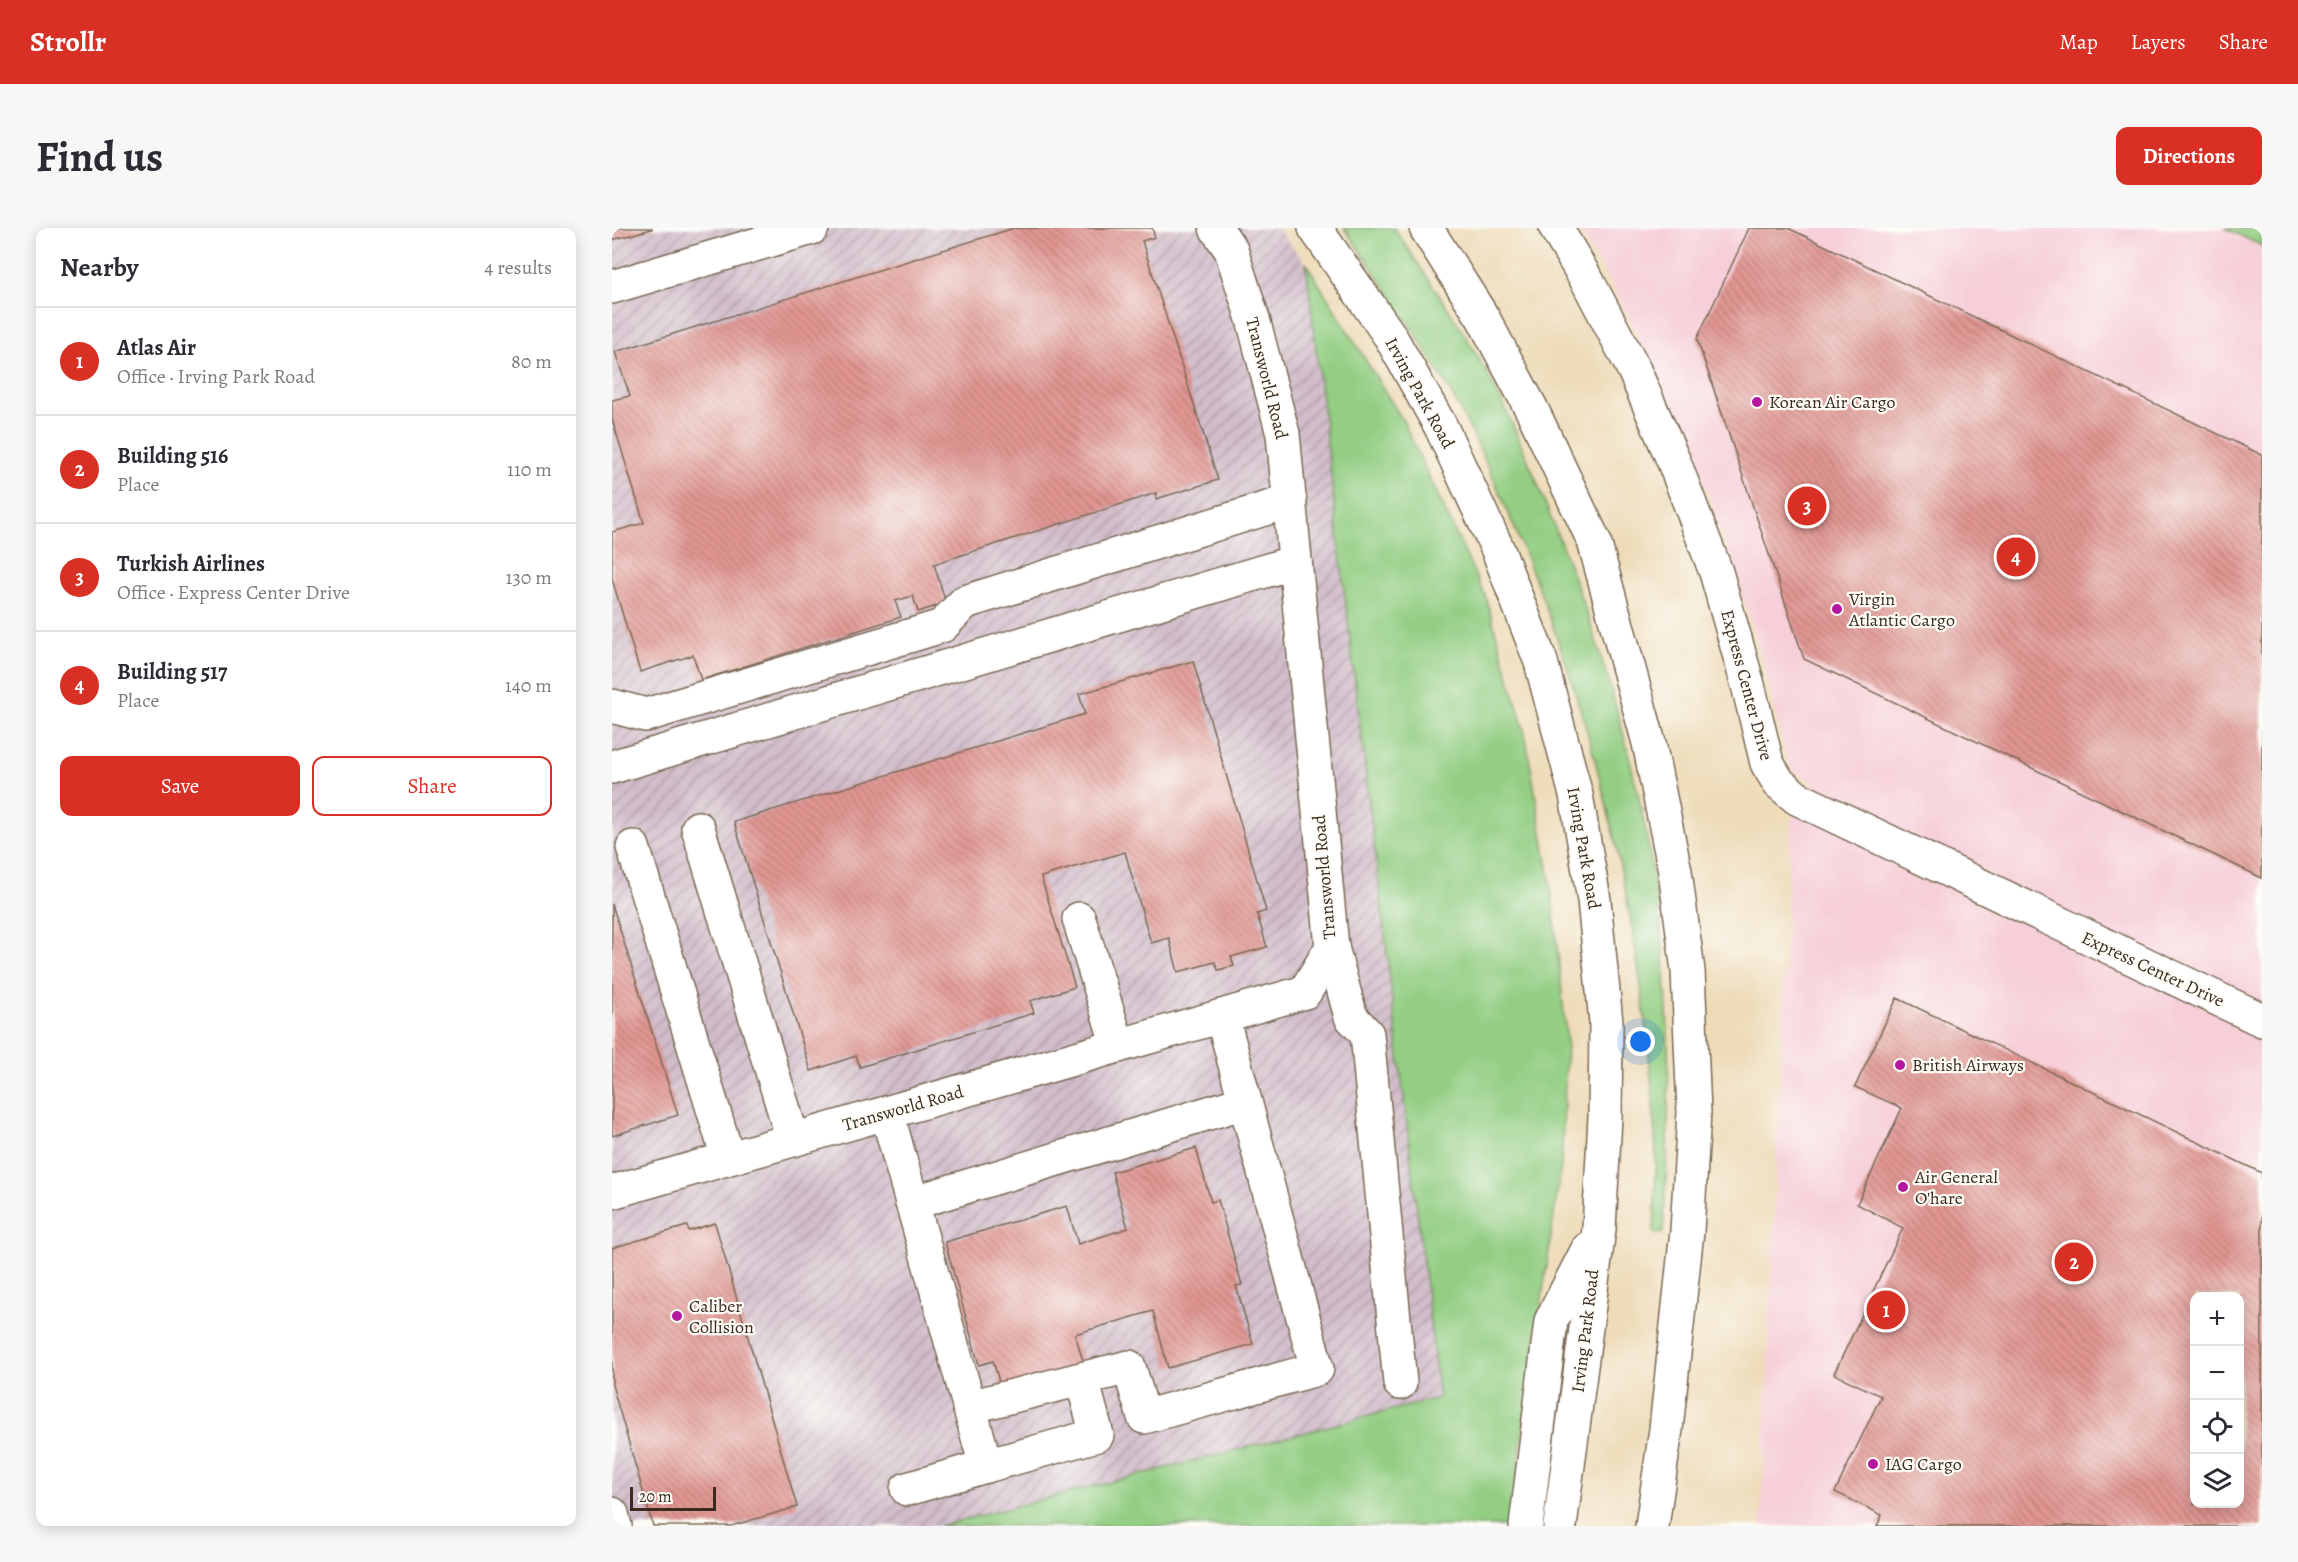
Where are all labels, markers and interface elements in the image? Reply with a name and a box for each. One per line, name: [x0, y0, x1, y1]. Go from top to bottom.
text: Strollr: [30, 23, 106, 61]
text: Map: [2059, 28, 2098, 56]
text: Layers: [2131, 28, 2186, 56]
text: Share: [2219, 28, 2268, 56]
button: Directions: [2116, 127, 2262, 185]
text: Find us: [36, 128, 163, 185]
text: Nearby: [60, 250, 139, 285]
text: 4 results: [484, 254, 552, 281]
street label: Transworld Road: [1240, 315, 1294, 442]
text: Atlas Air: [117, 333, 196, 363]
street label: Irving Park Road: [1379, 333, 1461, 453]
text: 1: [76, 348, 83, 375]
text: 80 m: [511, 348, 552, 375]
text: Office · Irving Park Road: [117, 363, 315, 390]
place label: Korean Air Cargo: [1769, 390, 1896, 414]
marker: Korean Air Cargo: [1750, 395, 1764, 409]
text: Building 516: [117, 441, 228, 471]
text: 2: [75, 456, 84, 483]
text: 110 m: [507, 456, 552, 483]
text: Place: [117, 471, 159, 498]
pin: 3: [1788, 484, 1826, 528]
pin: 4: [1996, 534, 2036, 580]
text: Turkish Airlines: [117, 549, 265, 579]
text: 3: [75, 564, 84, 591]
text: 130 m: [506, 564, 552, 591]
text: Office · Express Center Drive: [117, 579, 350, 606]
place label: Virgin Atlantic Cargo: [1848, 587, 1955, 632]
marker: Virgin Atlantic Cargo: [1830, 602, 1844, 616]
street label: Express Center Drive: [1715, 607, 1779, 763]
text: Building 517: [117, 657, 227, 687]
text: 4: [75, 672, 84, 699]
text: 140 m: [505, 672, 552, 699]
text: Place: [117, 687, 159, 714]
button: Save: [60, 756, 300, 816]
button: Share: [312, 756, 552, 816]
street label: Irving Park Road: [1561, 785, 1607, 911]
street label: Transworld Road: [1307, 813, 1341, 940]
street label: Express Center Drive: [2078, 925, 2228, 1013]
your location: [1626, 1027, 1655, 1056]
place label: British Airways: [1912, 1053, 2024, 1077]
marker: British Airways: [1893, 1058, 1907, 1072]
street label: Transworld Road: [840, 1079, 967, 1137]
place label: Air General O'hare: [1914, 1165, 1998, 1210]
marker: Air General O'hare: [1896, 1180, 1910, 1194]
pin: 2: [2054, 1240, 2094, 1284]
street label: Irving Park Road: [1566, 1268, 1604, 1394]
pin: 1: [1866, 1288, 1906, 1332]
map controls: [2190, 1292, 2244, 1508]
button: +: [2190, 1292, 2244, 1346]
place label: Caliber Collision: [689, 1294, 754, 1339]
marker: Caliber Collision: [670, 1309, 684, 1323]
button: −: [2190, 1346, 2244, 1400]
button: locate: [2190, 1400, 2244, 1454]
place label: IAG Cargo: [1885, 1452, 1962, 1476]
button: layers: [2190, 1454, 2244, 1508]
marker: IAG Cargo: [1866, 1457, 1880, 1471]
scale bar: [630, 1484, 716, 1512]
text: 20 m: [639, 1486, 672, 1508]

